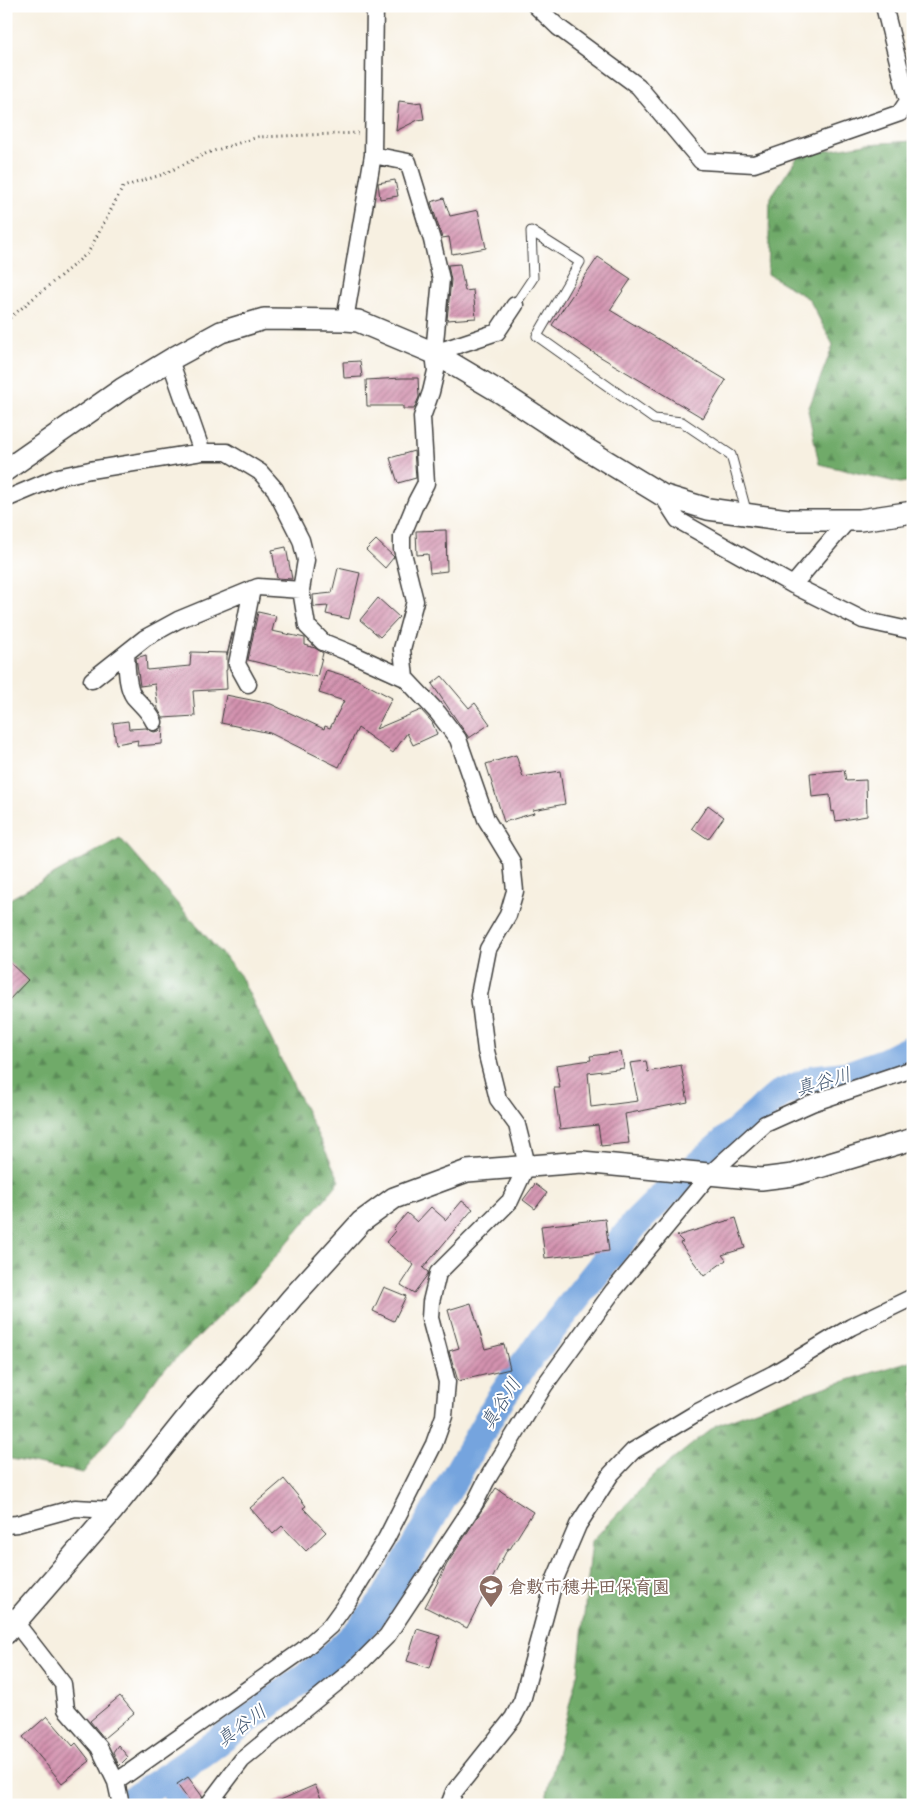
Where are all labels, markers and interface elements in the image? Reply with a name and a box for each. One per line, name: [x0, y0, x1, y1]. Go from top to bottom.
water label: 真谷川: [793, 1063, 854, 1101]
water label: 真谷川: [475, 1373, 526, 1434]
school or university icon: 倉敷市穂井田保育園: [478, 1574, 504, 1608]
place label: 倉敷市穂井田保育園: [508, 1576, 670, 1599]
water label: 真谷川: [211, 1699, 272, 1752]

